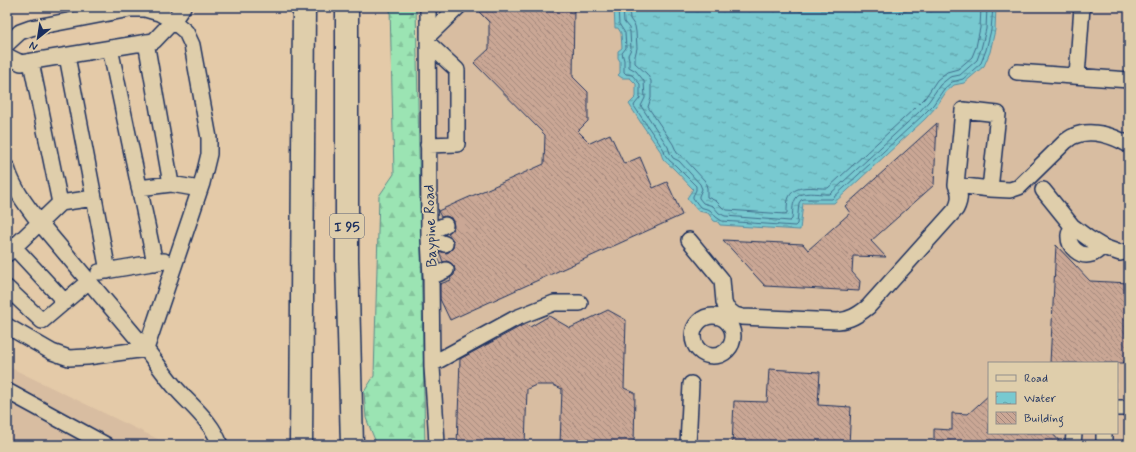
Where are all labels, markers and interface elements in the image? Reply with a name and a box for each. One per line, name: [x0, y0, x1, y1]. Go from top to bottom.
north arrow: [18, 18, 58, 58]
text: N: [27, 38, 40, 54]
street label: Baypine Road: [420, 184, 442, 268]
road number: I 95: [330, 214, 364, 238]
legend: [988, 362, 1118, 434]
text: Road: [1024, 371, 1048, 387]
text: Water: [1024, 391, 1056, 407]
text: Building: [1024, 411, 1064, 428]

